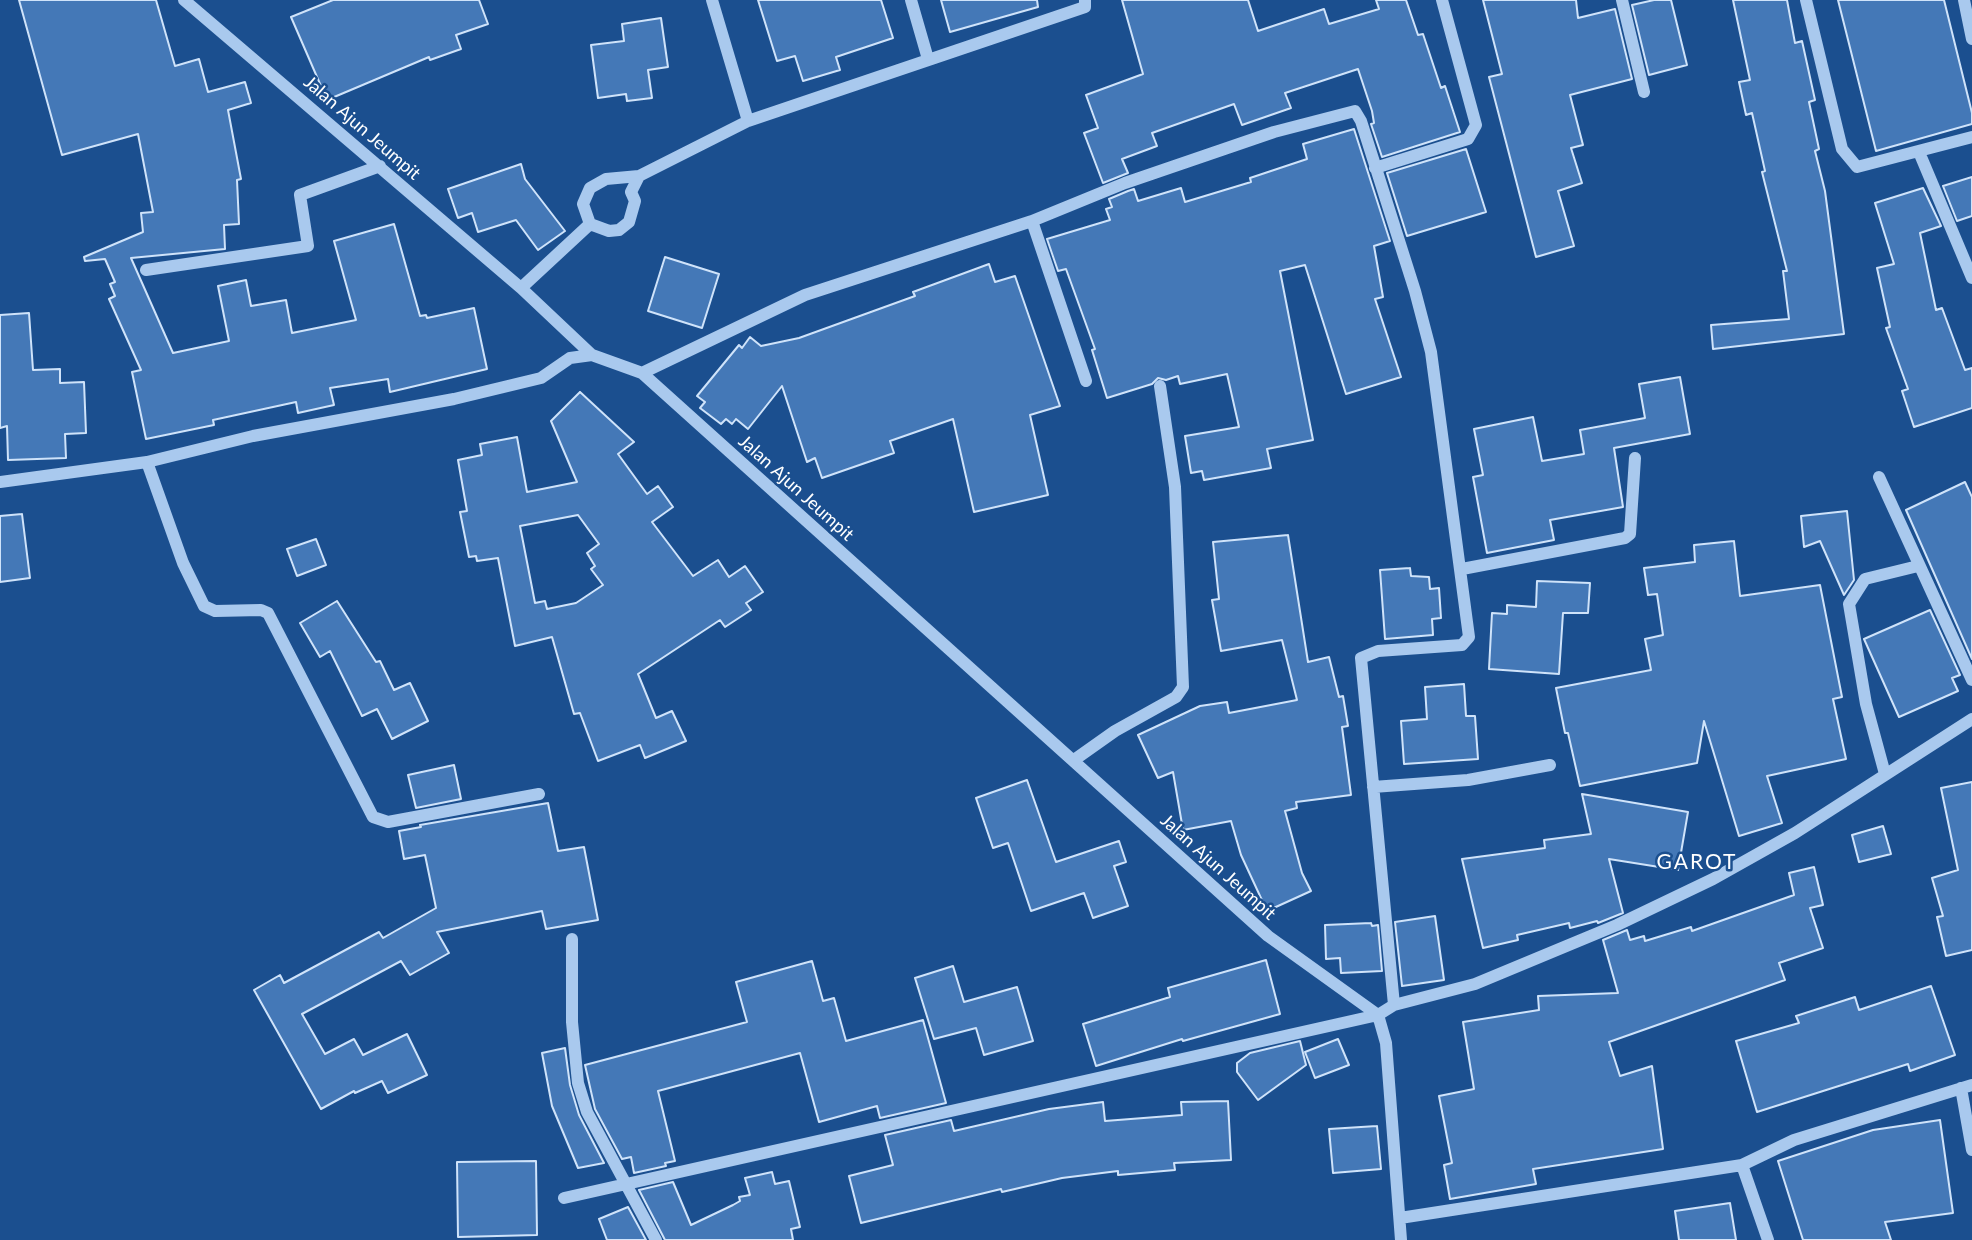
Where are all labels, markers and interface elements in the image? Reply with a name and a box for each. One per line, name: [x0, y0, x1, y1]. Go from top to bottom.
street label: Jalan Ajun Jeumpit: [299, 71, 425, 185]
street label: Jalan Ajun Jeumpit: [734, 431, 858, 545]
street label: Jalan Ajun Jeumpit: [1156, 810, 1280, 924]
district label: GAROT: [1657, 849, 1737, 875]

